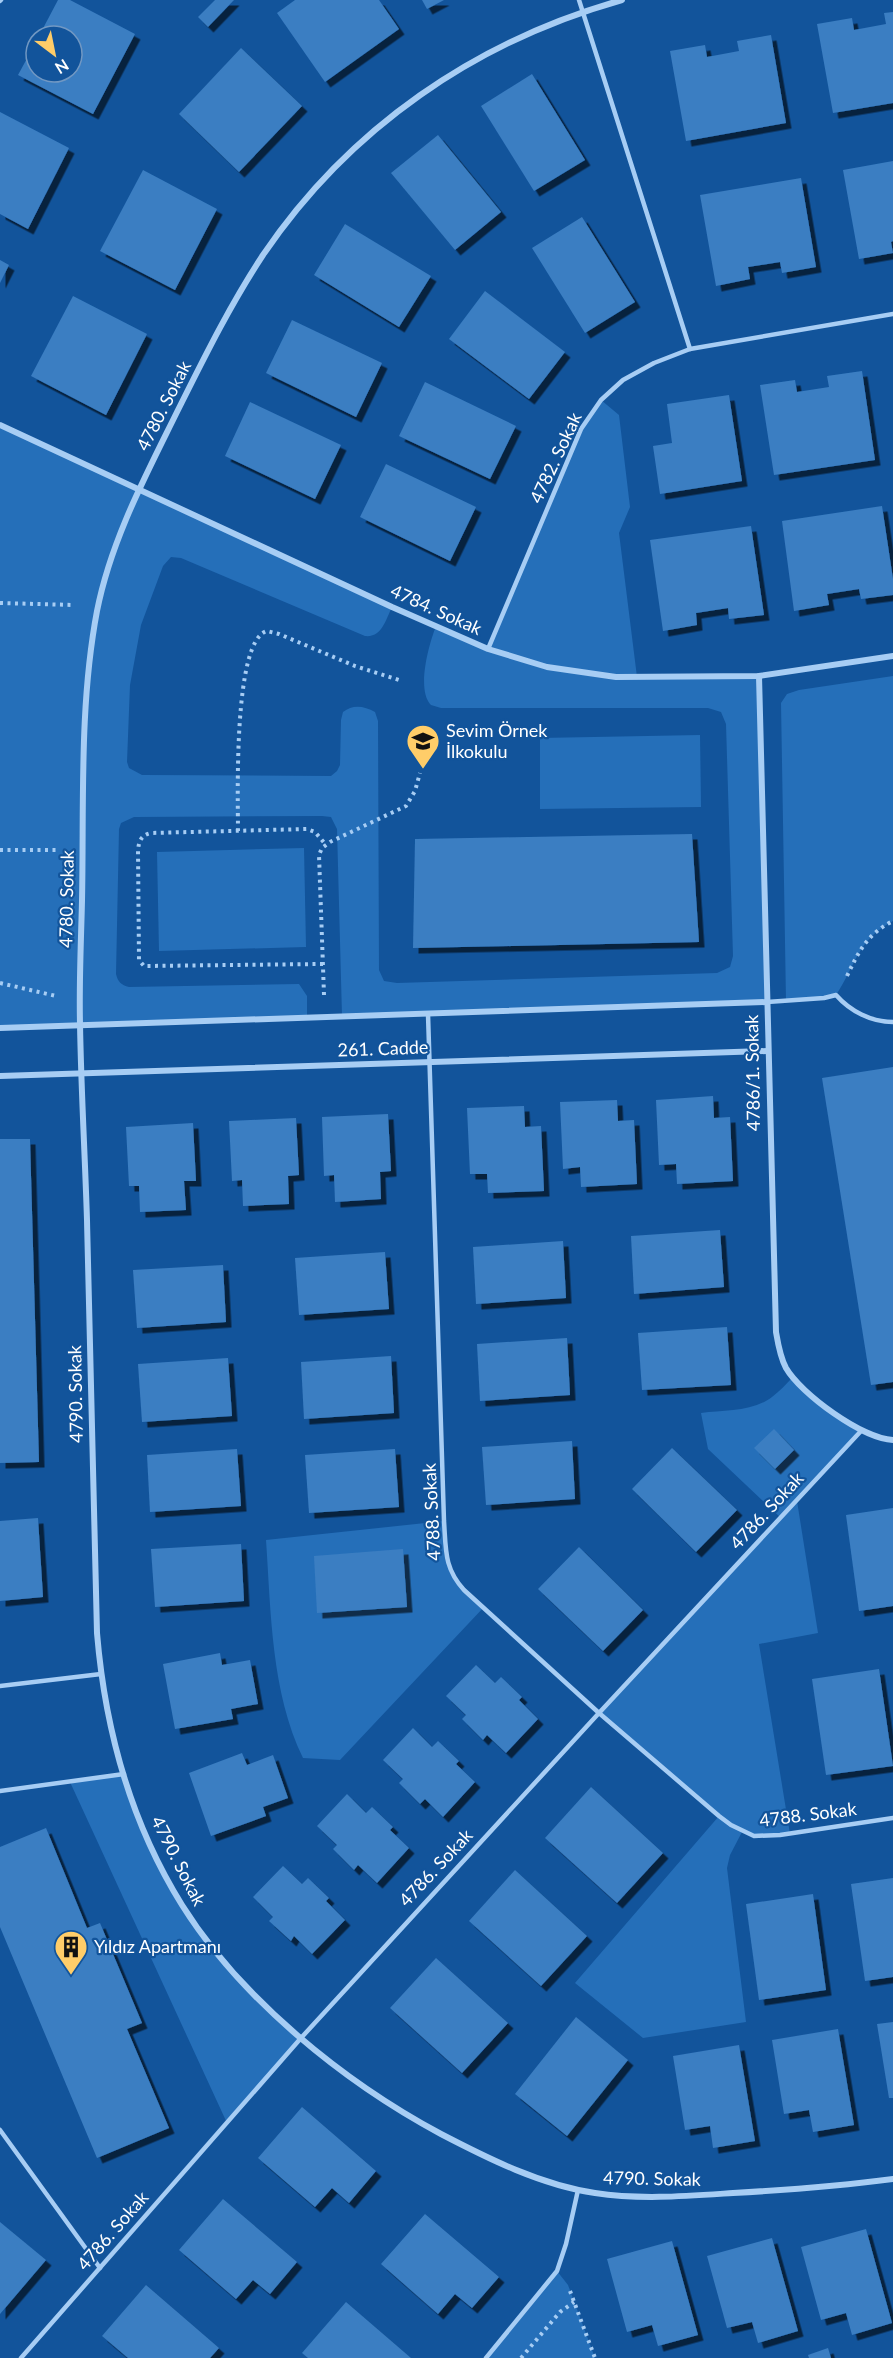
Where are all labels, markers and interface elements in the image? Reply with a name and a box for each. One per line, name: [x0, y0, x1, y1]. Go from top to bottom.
north arrow: [24, 24, 84, 84]
text: N: [52, 56, 72, 78]
street label: 4780. Sokak: [131, 356, 195, 454]
street label: 4782. Sokak: [524, 408, 586, 507]
street label: 4784. Sokak: [387, 579, 486, 639]
place label: Sevim Örnek İlkokulu: [446, 719, 548, 762]
school or university icon: Sevim Örnek İlkokulu: [405, 723, 441, 770]
street label: 4780. Sokak: [54, 849, 78, 948]
street label: 4786/1. Sokak: [740, 1014, 764, 1131]
street label: 261. Cadde: [337, 1035, 429, 1061]
street label: 4790. Sokak: [63, 1344, 87, 1443]
street label: 4788. Sokak: [417, 1462, 445, 1561]
street label: 4786. Sokak: [725, 1466, 808, 1554]
street label: 4788. Sokak: [758, 1797, 859, 1831]
street label: 4790. Sokak: [147, 1812, 211, 1910]
street label: 4786. Sokak: [394, 1823, 477, 1911]
building icon: Yıldız Apartmanı: [53, 1929, 89, 1976]
place label: Yıldız Apartmanı: [94, 1935, 221, 1957]
street label: 4790. Sokak: [603, 2166, 702, 2190]
street label: 4786. Sokak: [72, 2186, 153, 2274]

